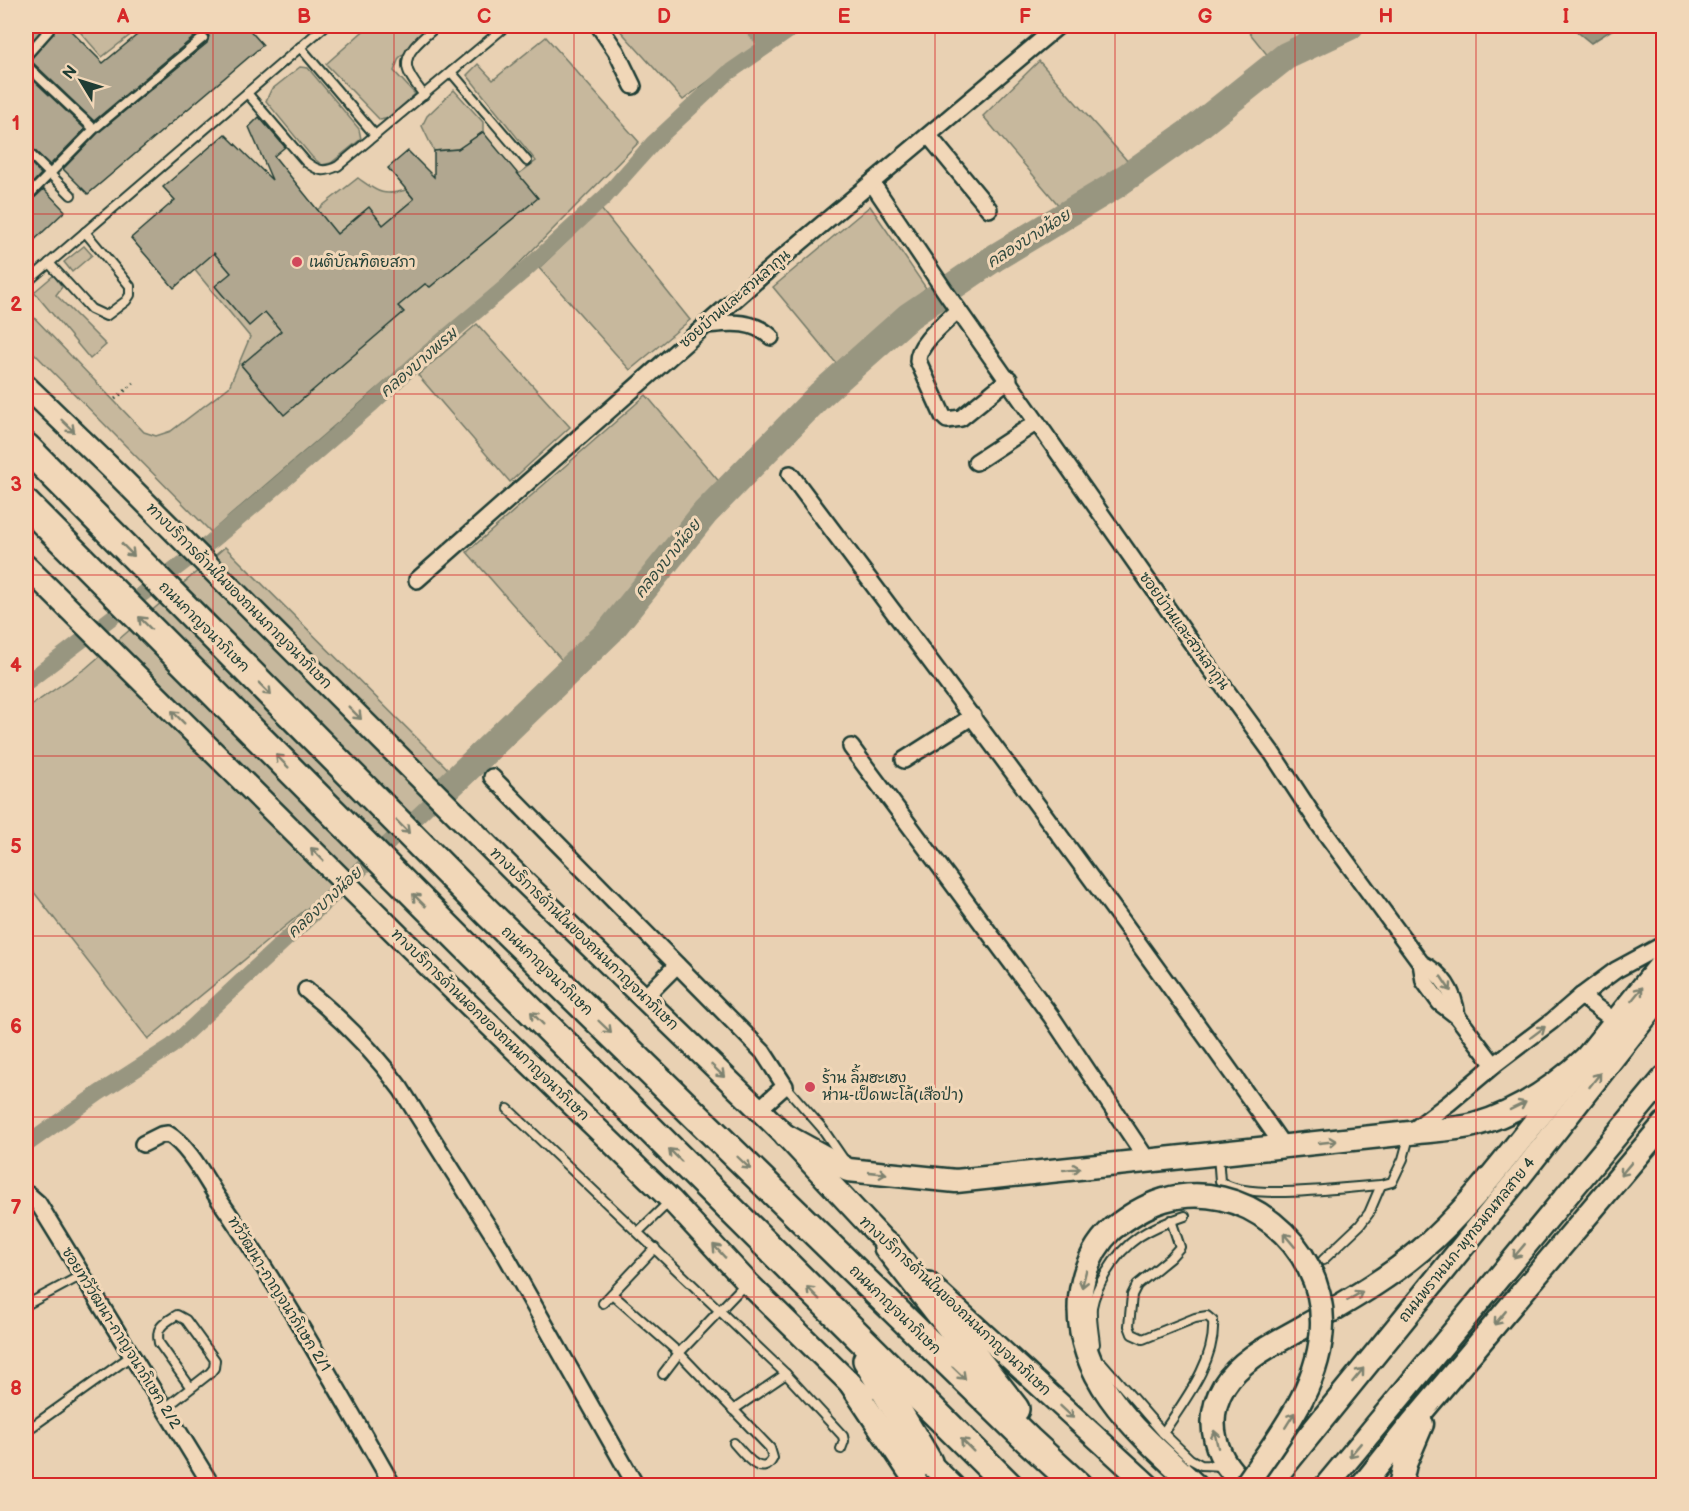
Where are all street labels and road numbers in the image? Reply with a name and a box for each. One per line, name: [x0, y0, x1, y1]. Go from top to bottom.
street label: ซอยบ้านและสวนลากูน: [675, 245, 795, 353]
street label: ทางบริการด้านในของถนนกาญจนาภิเษก: [142, 499, 336, 693]
street label: ซอยบ้านและสวนลากูน: [1134, 568, 1234, 694]
street label: ถนนกาญจนาภิเษก: [155, 578, 253, 676]
street label: ทางบริการด้านในของถนนกาญจนาภิเษก: [486, 844, 682, 1034]
street label: ถนนกาญจนาภิเษก: [497, 923, 597, 1019]
street label: ทางบริการด้านนอกของถนนกาญจนาภิเษก: [387, 924, 594, 1125]
street label: ถนนพรานนก-พุทธมณฑลสาย 4: [1394, 1154, 1540, 1327]
street label: ทางบริการด้านในของถนนกาญจนาภิเษก: [855, 1212, 1055, 1400]
street label: ทวีวัฒนา-กาญจนาภิเษก 2/1: [223, 1213, 335, 1375]
street label: ซอยทวีวัฒนา-กาญจนาภิเษก 2/2: [57, 1244, 185, 1432]
street label: ถนนกาญจนาภิเษก: [845, 1262, 945, 1358]

